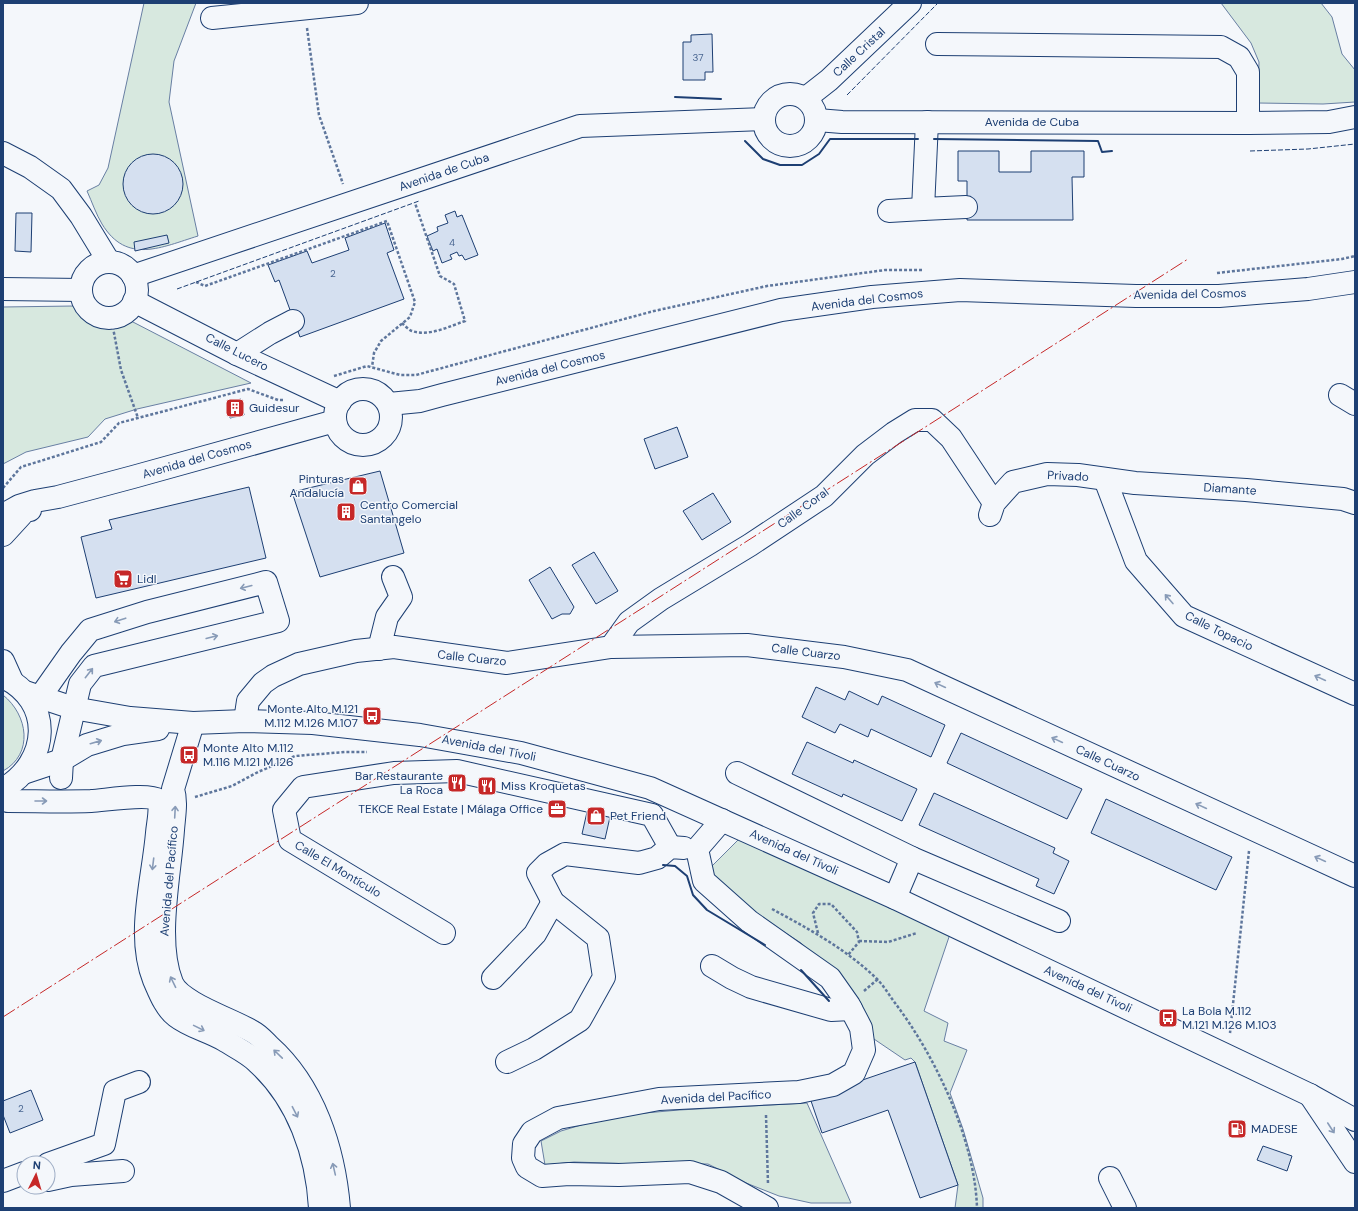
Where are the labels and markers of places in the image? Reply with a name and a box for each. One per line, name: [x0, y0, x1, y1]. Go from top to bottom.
building icon: Guidesur: [224, 397, 246, 419]
place label: Guidesur: [249, 400, 300, 416]
place label: Pinturas Andalucía: [289, 471, 344, 501]
shop icon: Pinturas Andalucía: [347, 475, 369, 497]
place label: Centro Comercial Santangelo: [360, 497, 458, 527]
building icon: Centro Comercial Santangelo: [335, 501, 357, 523]
supermarket icon: Lidl: [112, 568, 134, 590]
place label: Lidl: [137, 571, 156, 587]
place label: Monte Alto M.121 M.112 M.126 M.107: [264, 701, 358, 731]
bus stop icon: Monte Alto M.121 M.112 M.126 M.107: [361, 705, 383, 727]
place label: Monte Alto M.112 M.116 M.121 M.126: [203, 740, 294, 770]
bus stop icon: Monte Alto M.112 M.116 M.121 M.126: [178, 744, 200, 766]
place label: Bar Restaurante La Roca: [355, 768, 443, 798]
restaurant icon: Bar Restaurante La Roca: [446, 772, 468, 794]
restaurant icon: Miss Kroquetas: [476, 775, 498, 797]
place label: Miss Kroquetas: [501, 778, 586, 794]
office icon: TEKCE Real Estate | Málaga Office: [546, 798, 568, 820]
place label: TEKCE Real Estate | Málaga Office: [358, 801, 543, 817]
shop icon: Pet Friend: [585, 805, 607, 827]
place label: Pet Friend: [610, 808, 666, 824]
place label: La Bola M.112 M.121 M.126 M.103: [1182, 1003, 1277, 1033]
bus stop icon: La Bola M.112 M.121 M.126 M.103: [1157, 1007, 1179, 1029]
fuel station icon: MADESE: [1226, 1118, 1248, 1140]
place label: MADESE: [1251, 1121, 1298, 1137]

